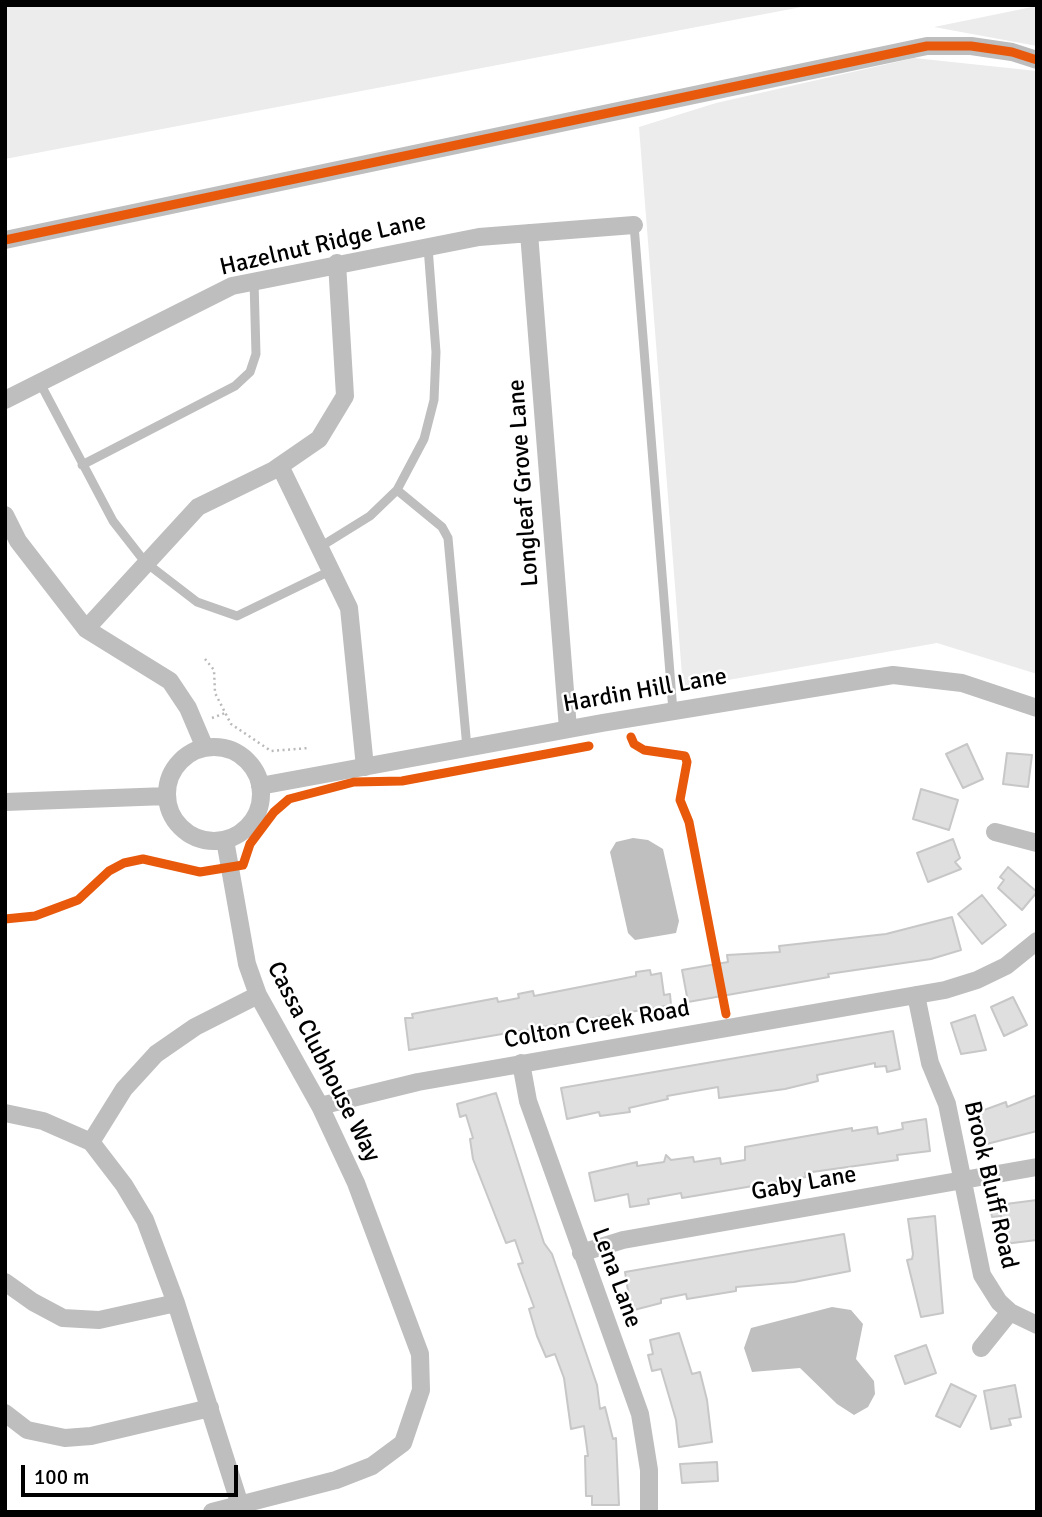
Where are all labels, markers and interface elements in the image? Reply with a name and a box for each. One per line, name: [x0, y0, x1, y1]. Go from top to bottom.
street label: Hazelnut Ridge Lane: [217, 207, 429, 283]
street label: Longleaf Grove Lane: [502, 378, 546, 588]
street label: Hardin Hill Lane: [561, 662, 729, 720]
street label: Cassa Clubhouse Way: [260, 957, 386, 1167]
street label: Colton Creek Road: [502, 994, 692, 1056]
street label: Brook Bluff Road: [957, 1098, 1023, 1272]
street label: Gaby Lane: [749, 1161, 859, 1207]
street label: Lena Lane: [585, 1224, 647, 1332]
scale bar: [24, 1450, 242, 1494]
text: 100 m: [34, 1464, 89, 1490]

